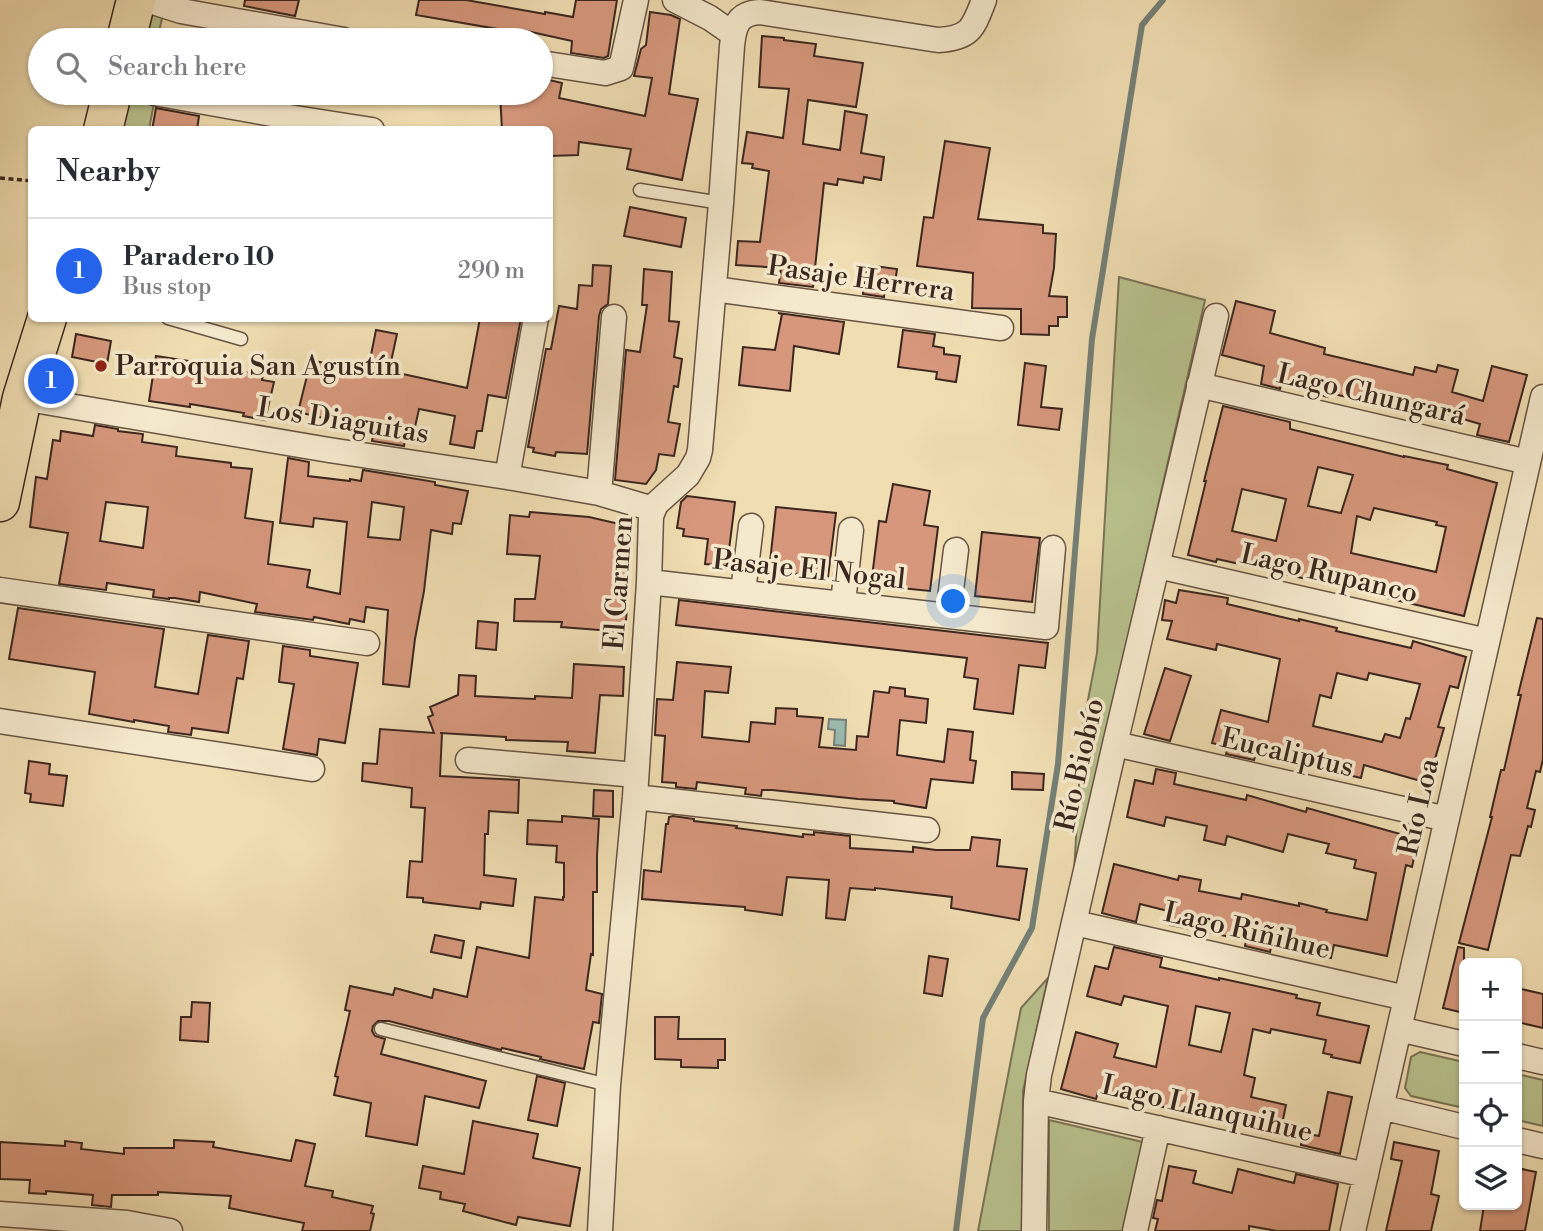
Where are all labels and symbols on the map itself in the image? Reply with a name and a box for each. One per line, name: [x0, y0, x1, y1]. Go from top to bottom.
street label: Pasaje Herrera: [765, 249, 958, 310]
place label: Parroquia San Agustín: [115, 349, 401, 384]
pin: 1: [28, 355, 74, 407]
street label: Lago Chungará: [1273, 356, 1469, 434]
marker: Parroquia San Agustín: [93, 358, 109, 374]
street label: Los Diaguitas: [255, 390, 431, 452]
street label: El Carmen: [597, 514, 641, 651]
street label: Lago Rupanco: [1237, 537, 1421, 611]
street label: Pasaje El Nogal: [711, 542, 907, 598]
your location: [936, 584, 970, 618]
street label: Río Biobío: [1048, 695, 1112, 835]
street label: Eucaliptus: [1217, 721, 1357, 785]
street label: Río Loa: [1391, 754, 1447, 859]
street label: Lago Riñihue: [1160, 895, 1334, 967]
street label: Lago Llanquihue: [1098, 1068, 1316, 1150]

